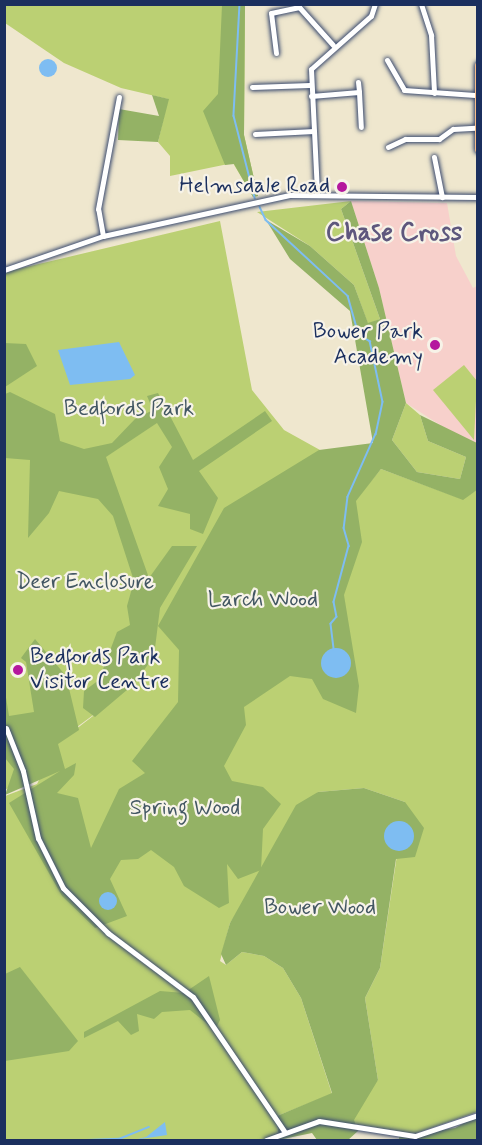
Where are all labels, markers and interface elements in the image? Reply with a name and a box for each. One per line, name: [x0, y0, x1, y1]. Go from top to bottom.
place label: Helmsdale Road: [179, 174, 330, 200]
marker: Helmsdale Road: [335, 180, 349, 194]
district label: Chase Cross: [326, 218, 462, 250]
place label: Bower Park Academy: [315, 319, 423, 370]
marker: Bower Park Academy: [428, 338, 442, 352]
park label: Bedfords Park: [64, 397, 194, 423]
park label: Deer Enclosure: [16, 570, 154, 596]
park label: Larch Wood: [208, 588, 318, 614]
place label: Bedfords Park Visitor Centre: [30, 644, 165, 696]
marker: Bedfords Park Visitor Centre: [11, 663, 25, 677]
park label: Spring Wood: [128, 796, 242, 822]
park label: Bower Wood: [264, 896, 376, 922]

